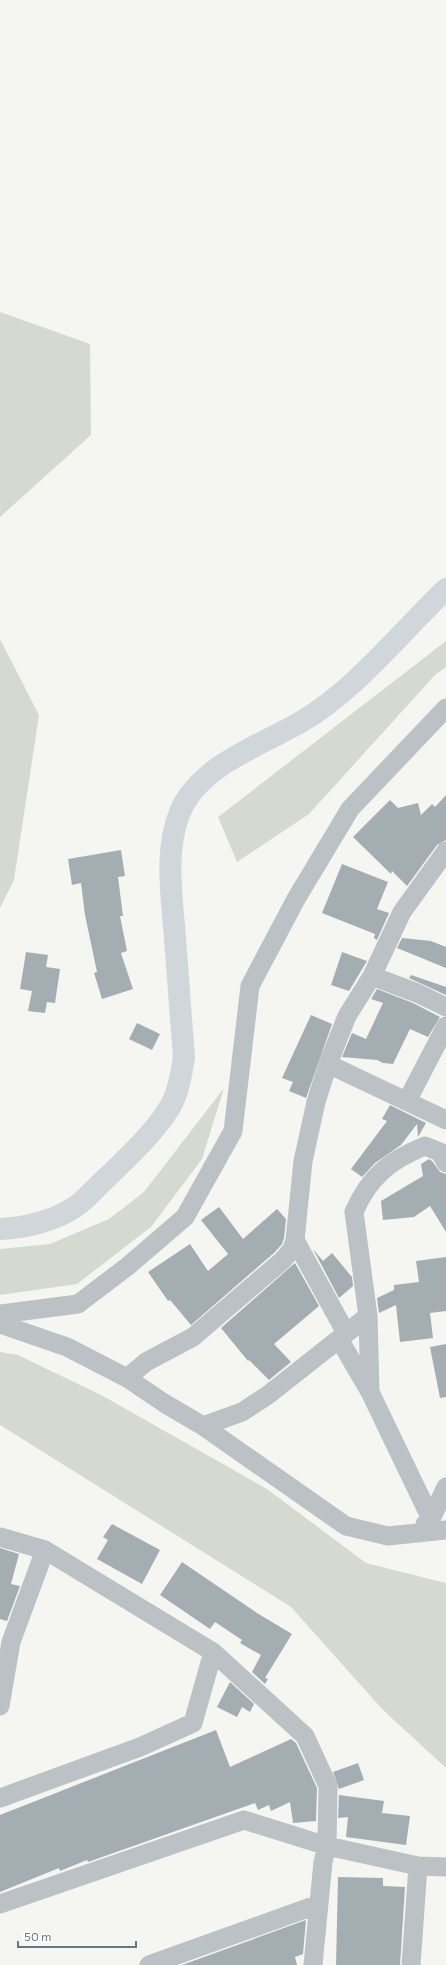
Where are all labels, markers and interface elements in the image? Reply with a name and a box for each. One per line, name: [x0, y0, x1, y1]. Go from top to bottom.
scale bar: [18, 1923, 136, 1949]
text: 50 m: [24, 1929, 52, 1943]

